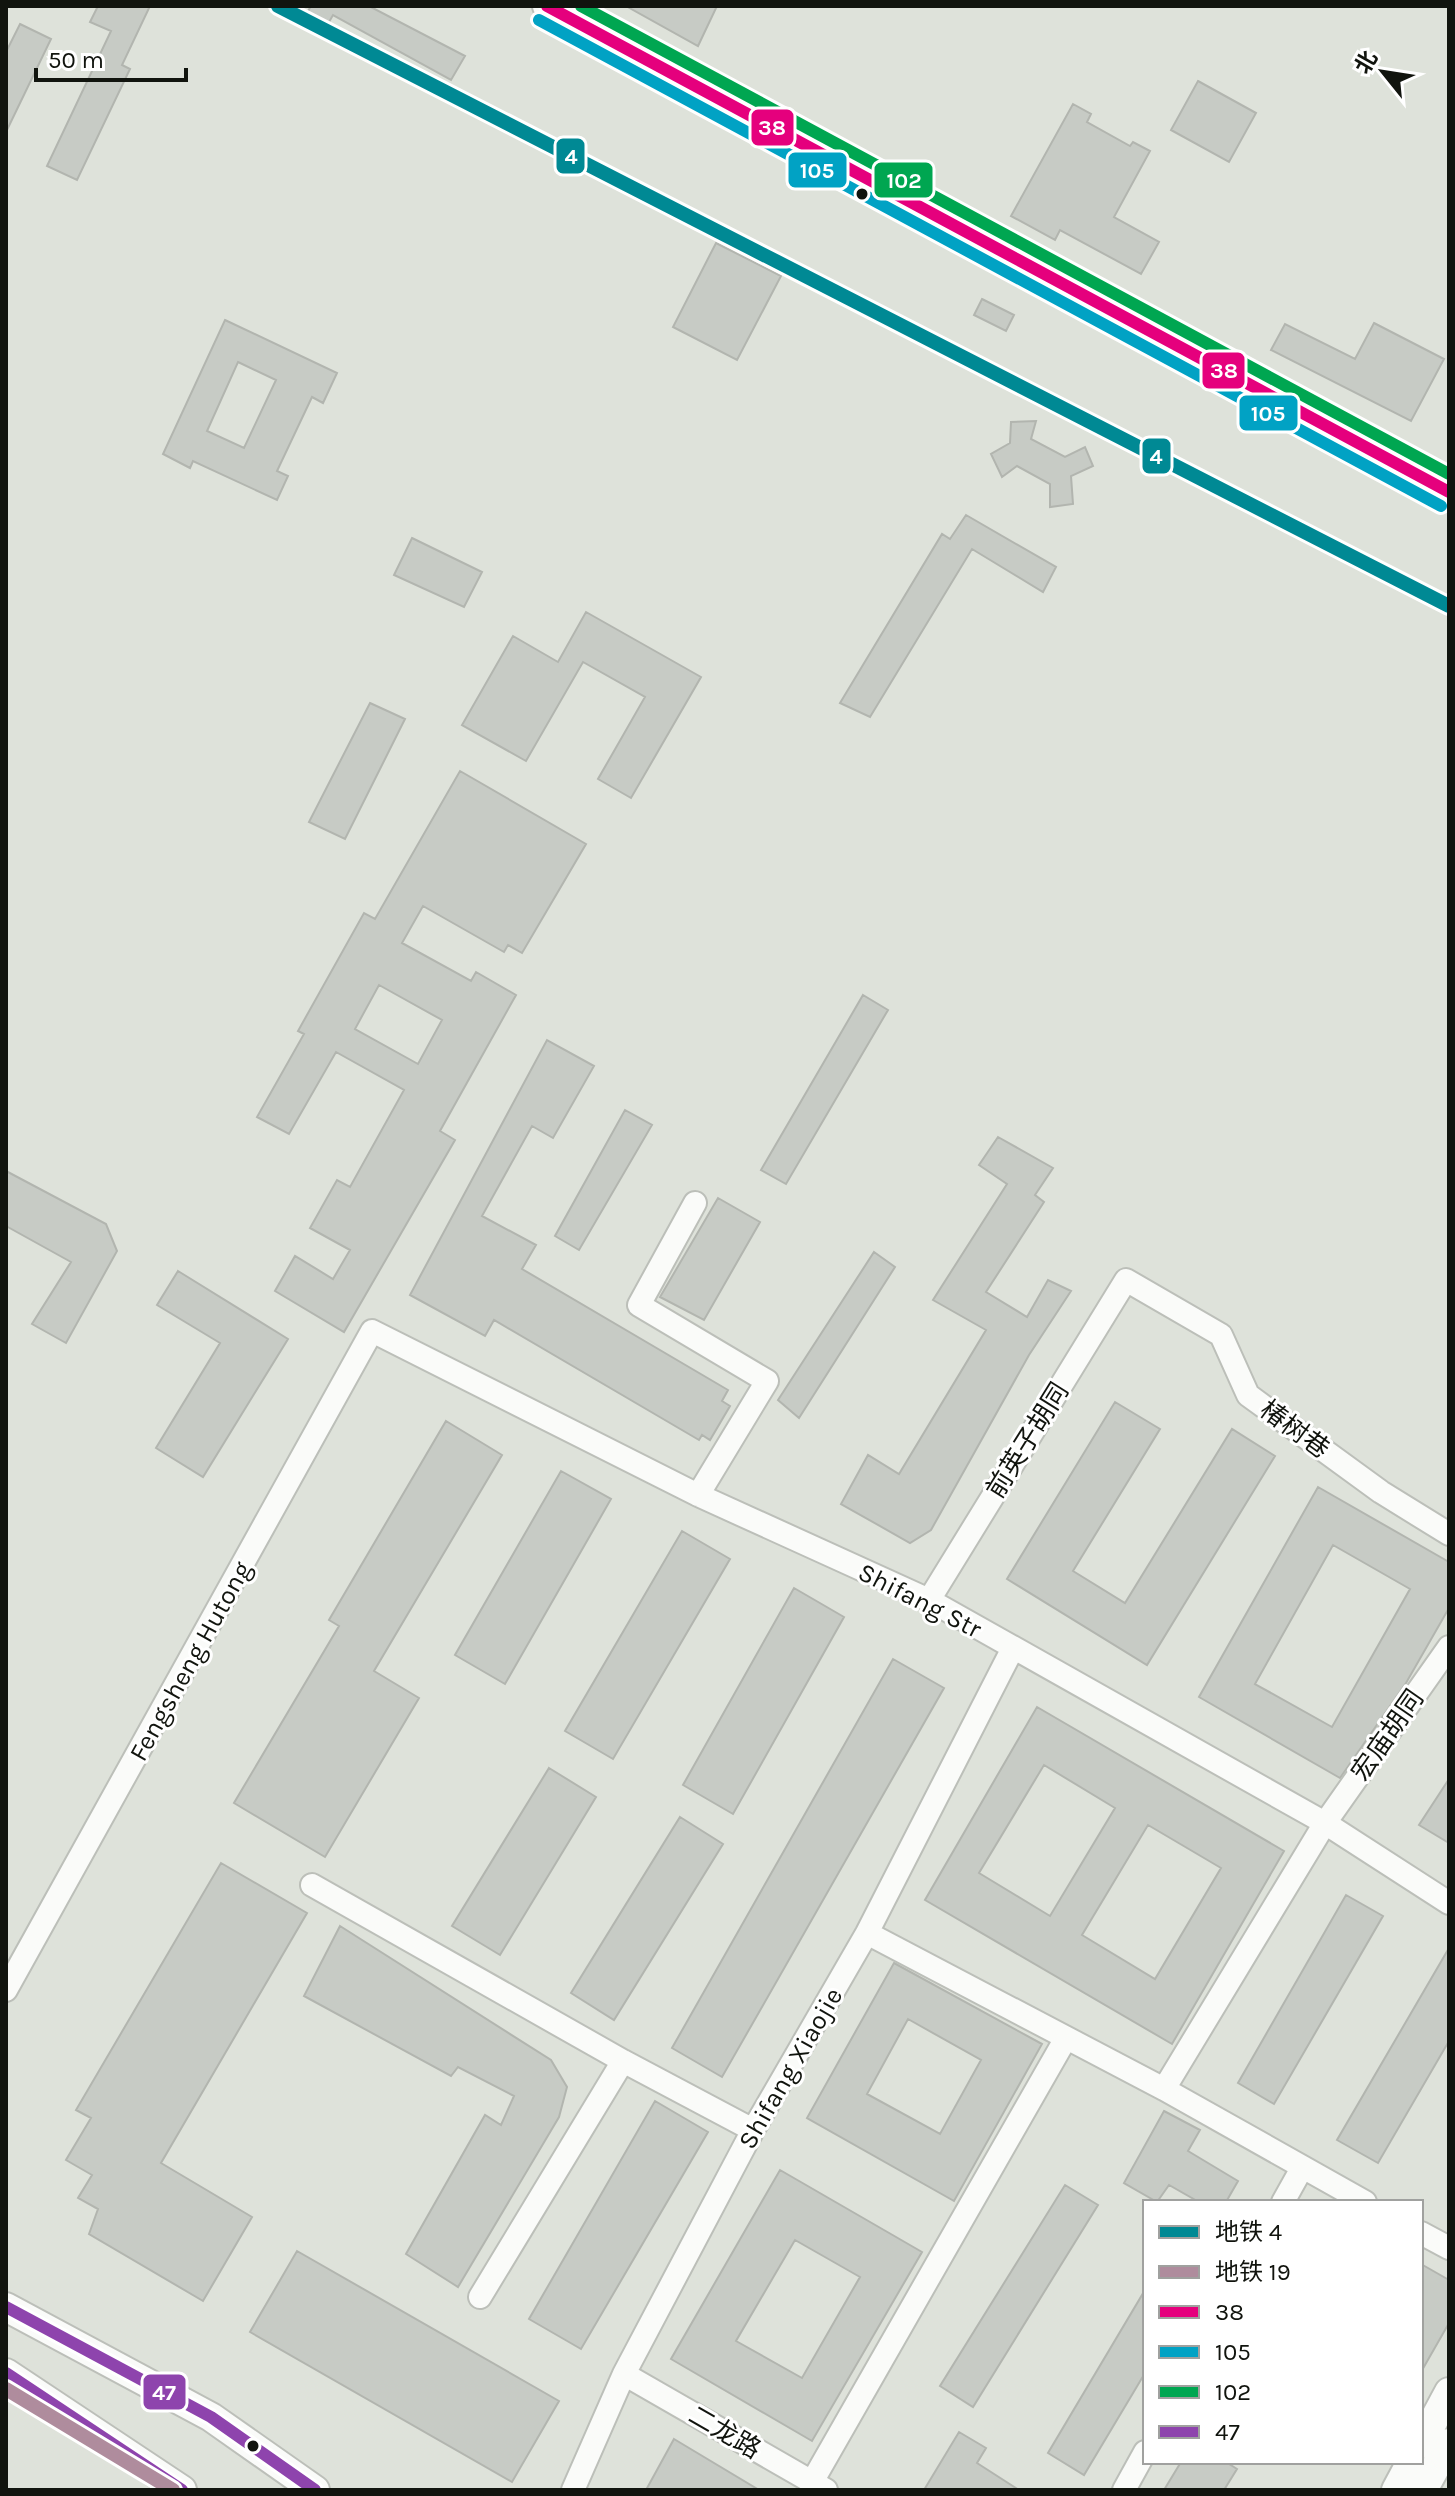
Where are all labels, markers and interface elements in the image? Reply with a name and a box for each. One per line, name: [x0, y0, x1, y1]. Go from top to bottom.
scale bar: [36, 32, 186, 82]
north arrow: [1343, 32, 1423, 112]
text: 50 m: [48, 46, 104, 74]
text: 北: [1350, 46, 1383, 79]
line badge: 38: [750, 108, 795, 147]
text: 38: [758, 115, 786, 141]
line badge: 4: [555, 137, 586, 175]
text: 4: [564, 144, 578, 170]
line badge: 105: [787, 151, 848, 189]
text: 105: [800, 158, 834, 184]
line badge: 102: [873, 161, 934, 199]
text: 102: [886, 168, 922, 194]
unlabelled marker: [854, 186, 870, 202]
line badge: 38: [1201, 351, 1246, 390]
text: 38: [1210, 358, 1238, 384]
line badge: 105: [1238, 394, 1299, 432]
text: 105: [1251, 401, 1285, 427]
line badge: 4: [1141, 437, 1172, 475]
text: 4: [1149, 444, 1163, 470]
street label: 前英子胡同: [980, 1377, 1075, 1504]
street label: 椿树巷: [1254, 1394, 1335, 1465]
street label: Fengsheng Hutong: [123, 1556, 258, 1766]
street label: Shifang Str: [853, 1556, 987, 1645]
street label: 宏庙胡同: [1345, 1684, 1430, 1787]
street label: Shifang Xiaojie: [732, 1982, 849, 2154]
legend: [1143, 2200, 1423, 2464]
text: 地铁 4: [1215, 2218, 1282, 2246]
text: 地铁 19: [1215, 2258, 1291, 2286]
text: 38: [1215, 2298, 1244, 2326]
text: 105: [1215, 2338, 1251, 2366]
line badge: 47: [142, 2373, 187, 2411]
text: 102: [1215, 2378, 1251, 2406]
text: 47: [152, 2380, 176, 2406]
street label: 二龙路: [683, 2400, 766, 2465]
text: 47: [1215, 2418, 1240, 2446]
unlabelled marker: [245, 2438, 261, 2454]

